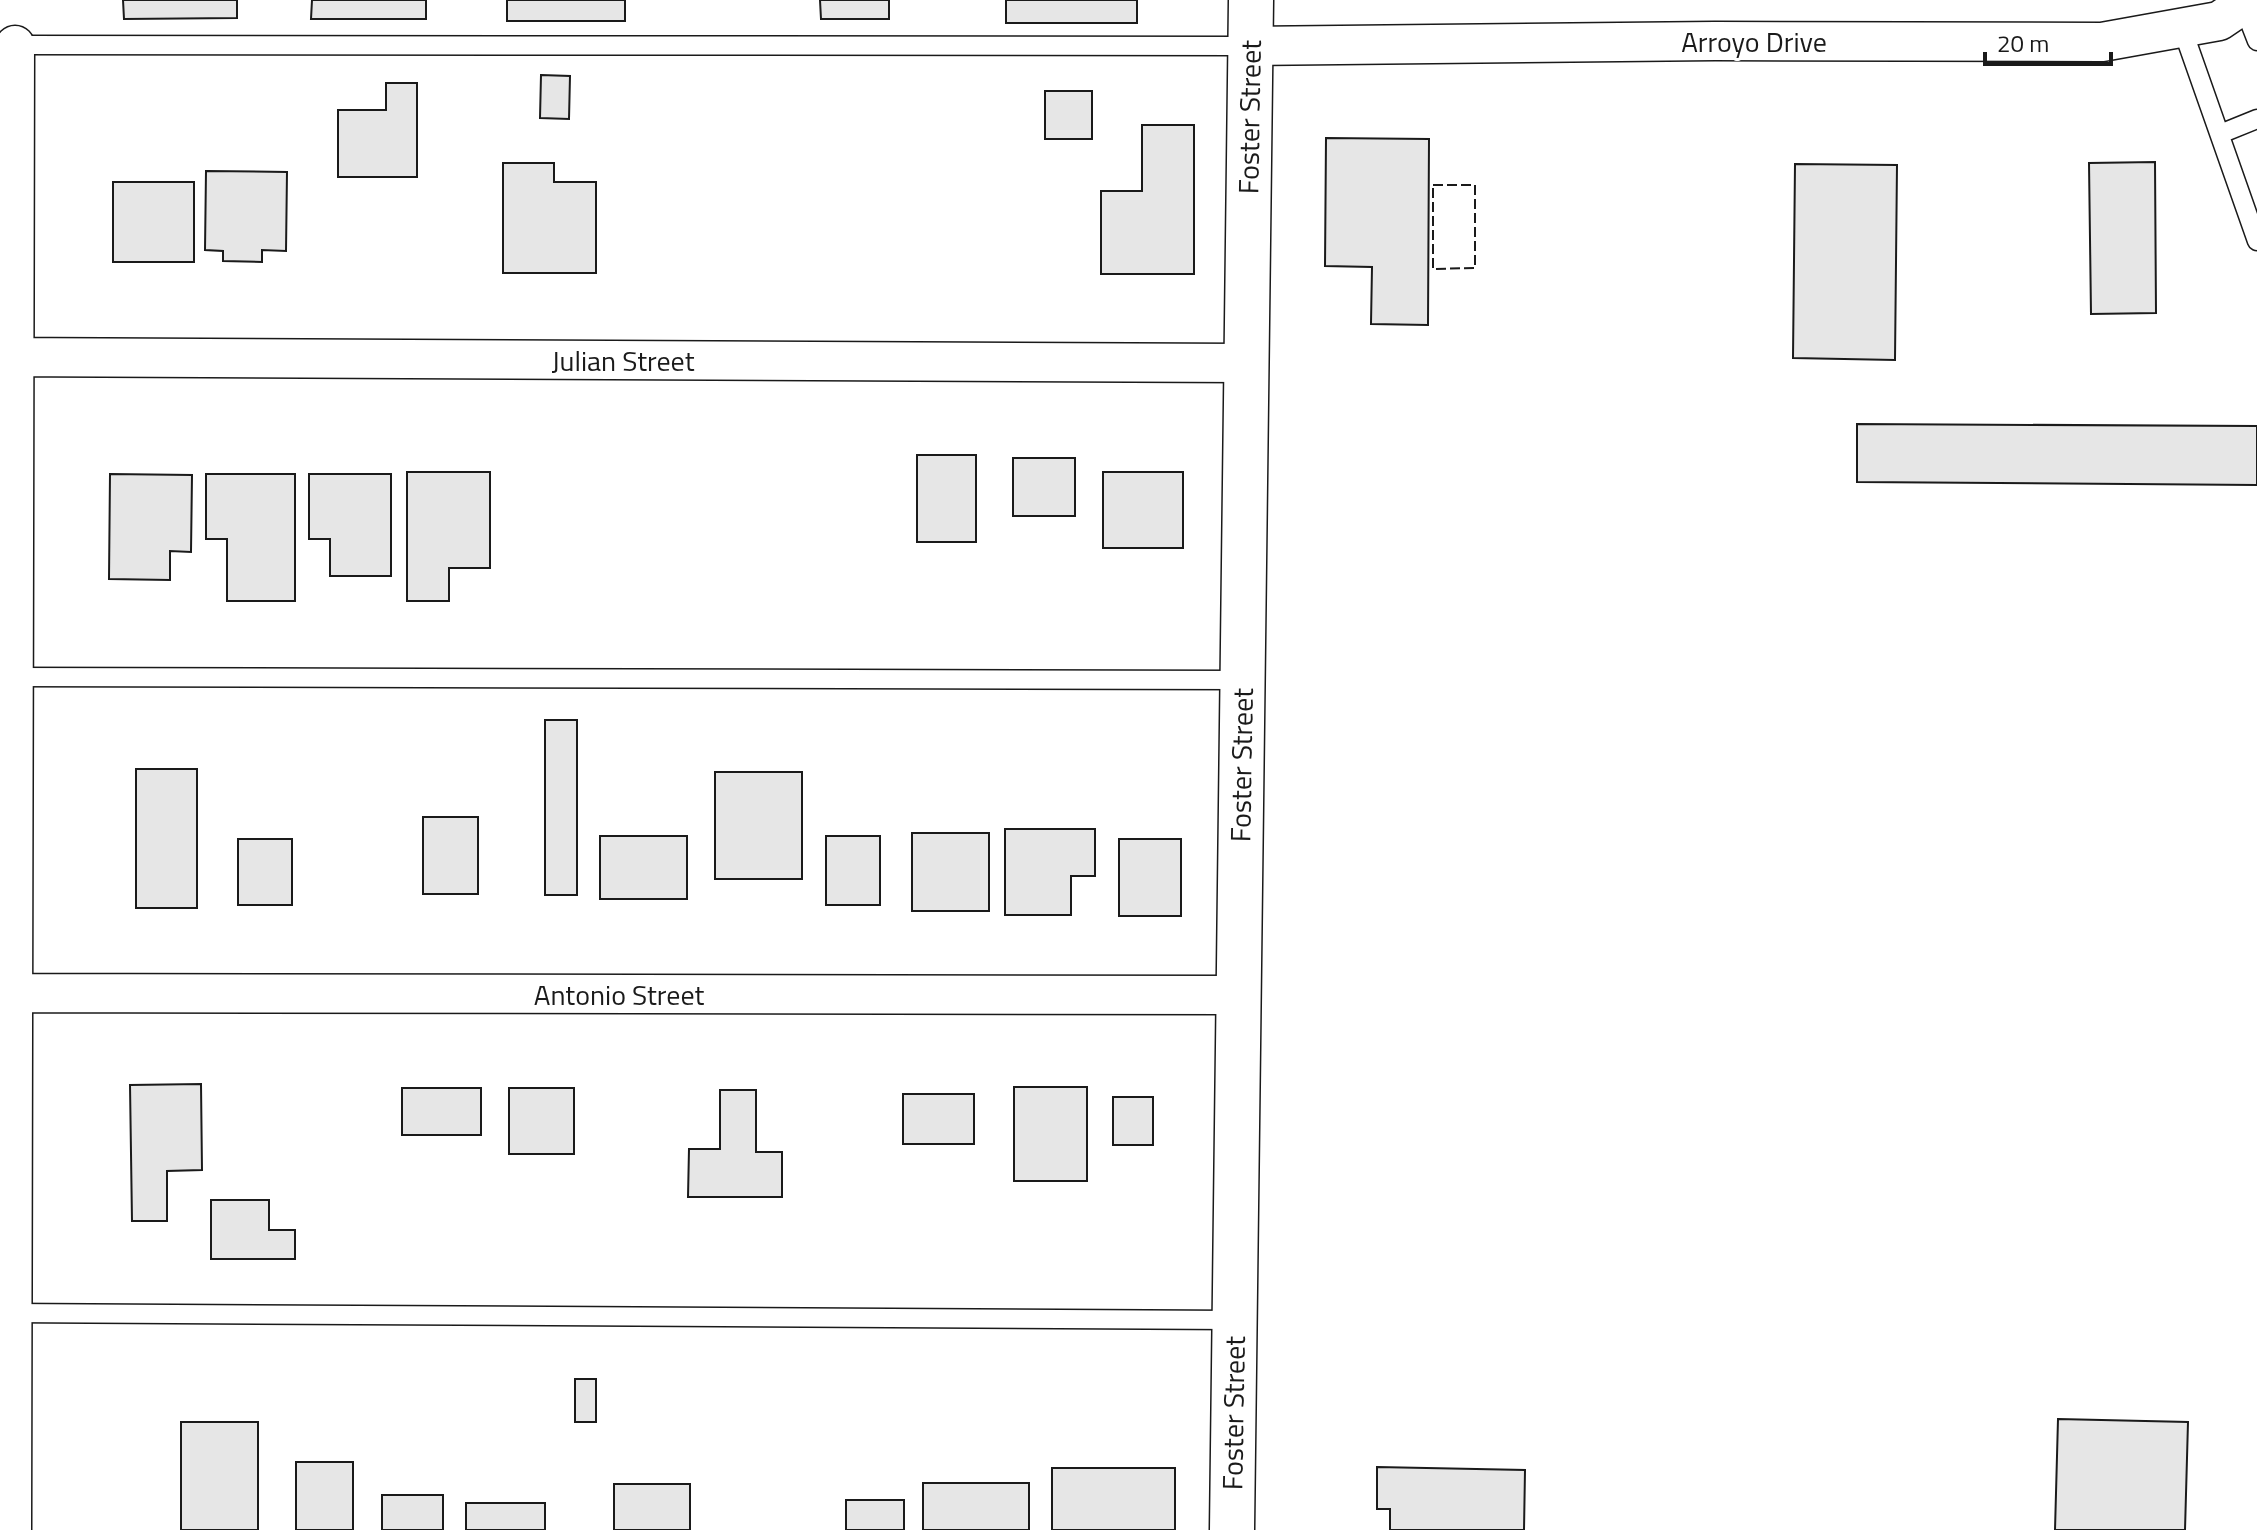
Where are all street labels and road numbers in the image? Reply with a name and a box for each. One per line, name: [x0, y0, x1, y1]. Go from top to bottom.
street label: Arroyo Drive: [1681, 20, 1827, 63]
street label: Foster Street: [1226, 39, 1272, 194]
street label: Julian Street: [552, 339, 695, 382]
street label: Foster Street: [1218, 687, 1264, 842]
street label: Antonio Street: [534, 973, 704, 1016]
street label: Foster Street: [1210, 1335, 1256, 1490]

